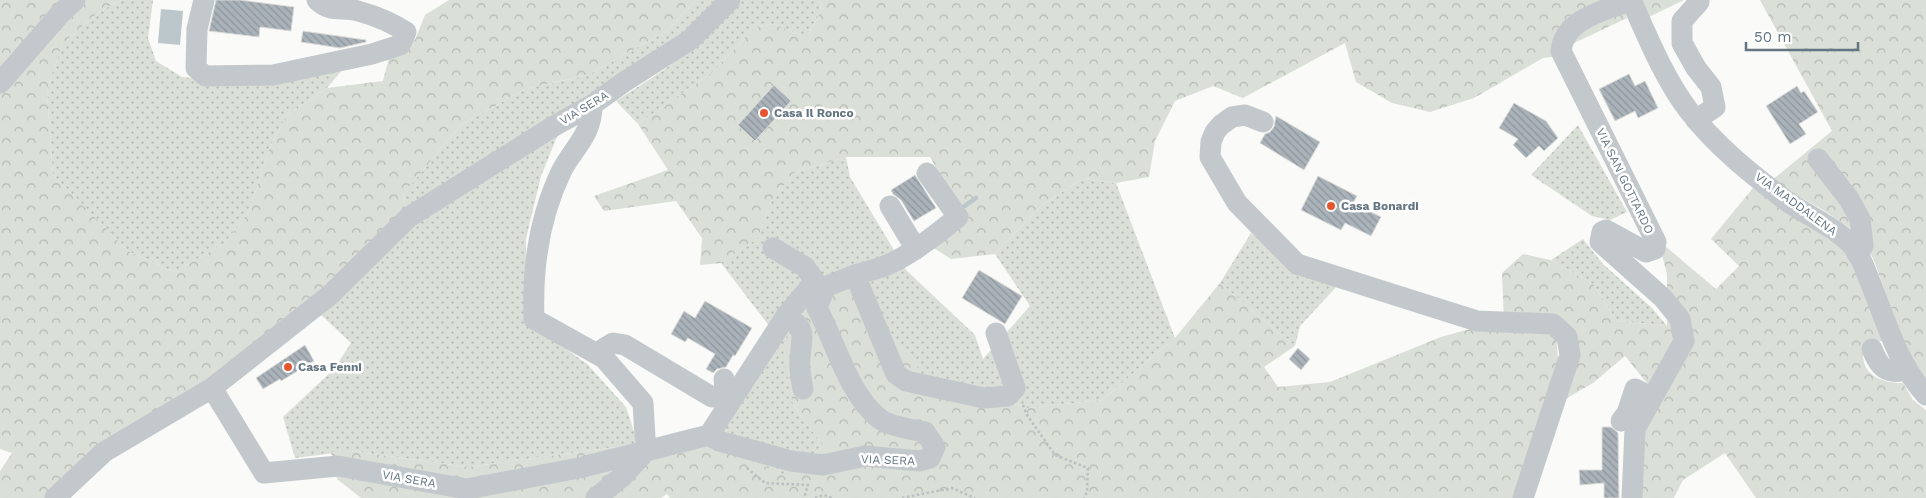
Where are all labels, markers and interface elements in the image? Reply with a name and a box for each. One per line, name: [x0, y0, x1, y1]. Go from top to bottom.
scale bar: [1746, 20, 1858, 52]
text: 50 m: [1754, 28, 1791, 46]
street label: VIA SERA: [557, 88, 611, 128]
place label: Casa Il Ronco: [774, 106, 854, 120]
marker: Casa Il Ronco: [758, 107, 770, 119]
street label: VIA SAN GOTTARDO: [1593, 126, 1657, 236]
street label: VIA MADDALENA: [1752, 170, 1840, 238]
place label: Casa Bonardi: [1341, 199, 1419, 213]
marker: Casa Bonardi: [1325, 200, 1337, 212]
place label: Casa Fenni: [298, 360, 362, 374]
marker: Casa Fenni: [282, 361, 294, 373]
street label: VIA SERA: [861, 452, 915, 468]
street label: VIA SERA: [381, 467, 437, 491]

